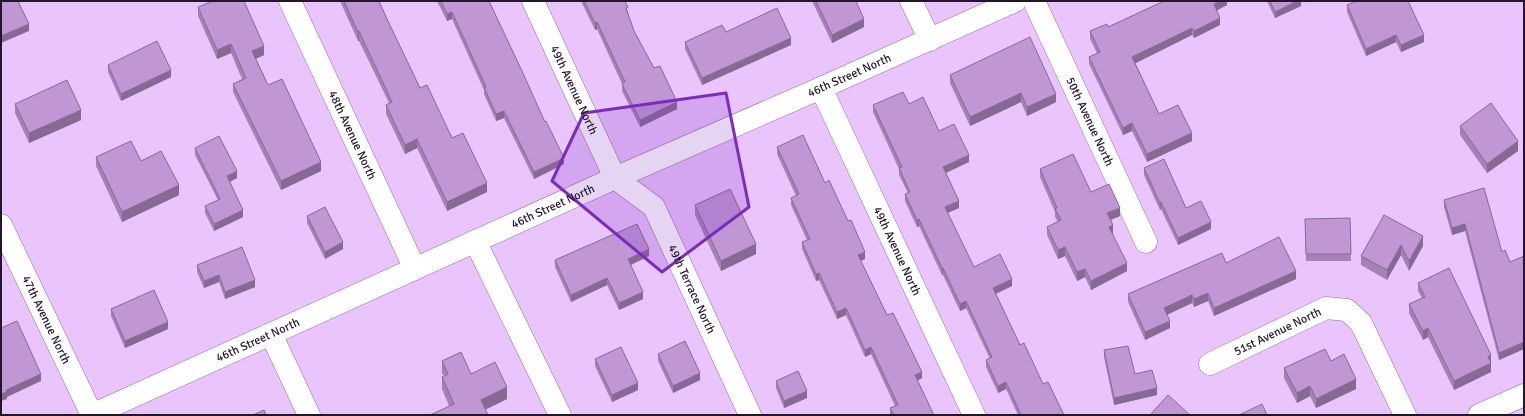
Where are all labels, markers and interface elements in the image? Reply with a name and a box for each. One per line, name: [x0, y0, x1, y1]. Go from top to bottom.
street label: 49th Avenue North: [547, 43, 601, 137]
street label: 46th Street North: [805, 50, 894, 101]
street label: 50th Avenue North: [1062, 75, 1117, 169]
street label: 48th Avenue North: [325, 88, 379, 182]
street label: 46th Street North: [509, 181, 597, 232]
street label: 49th Avenue North: [870, 204, 924, 298]
street label: 49th Terrace North: [664, 242, 718, 336]
street label: 47th Avenue North: [18, 273, 73, 367]
street label: 51st Avenue North: [1232, 304, 1324, 359]
street label: 46th Street North: [214, 315, 302, 366]

